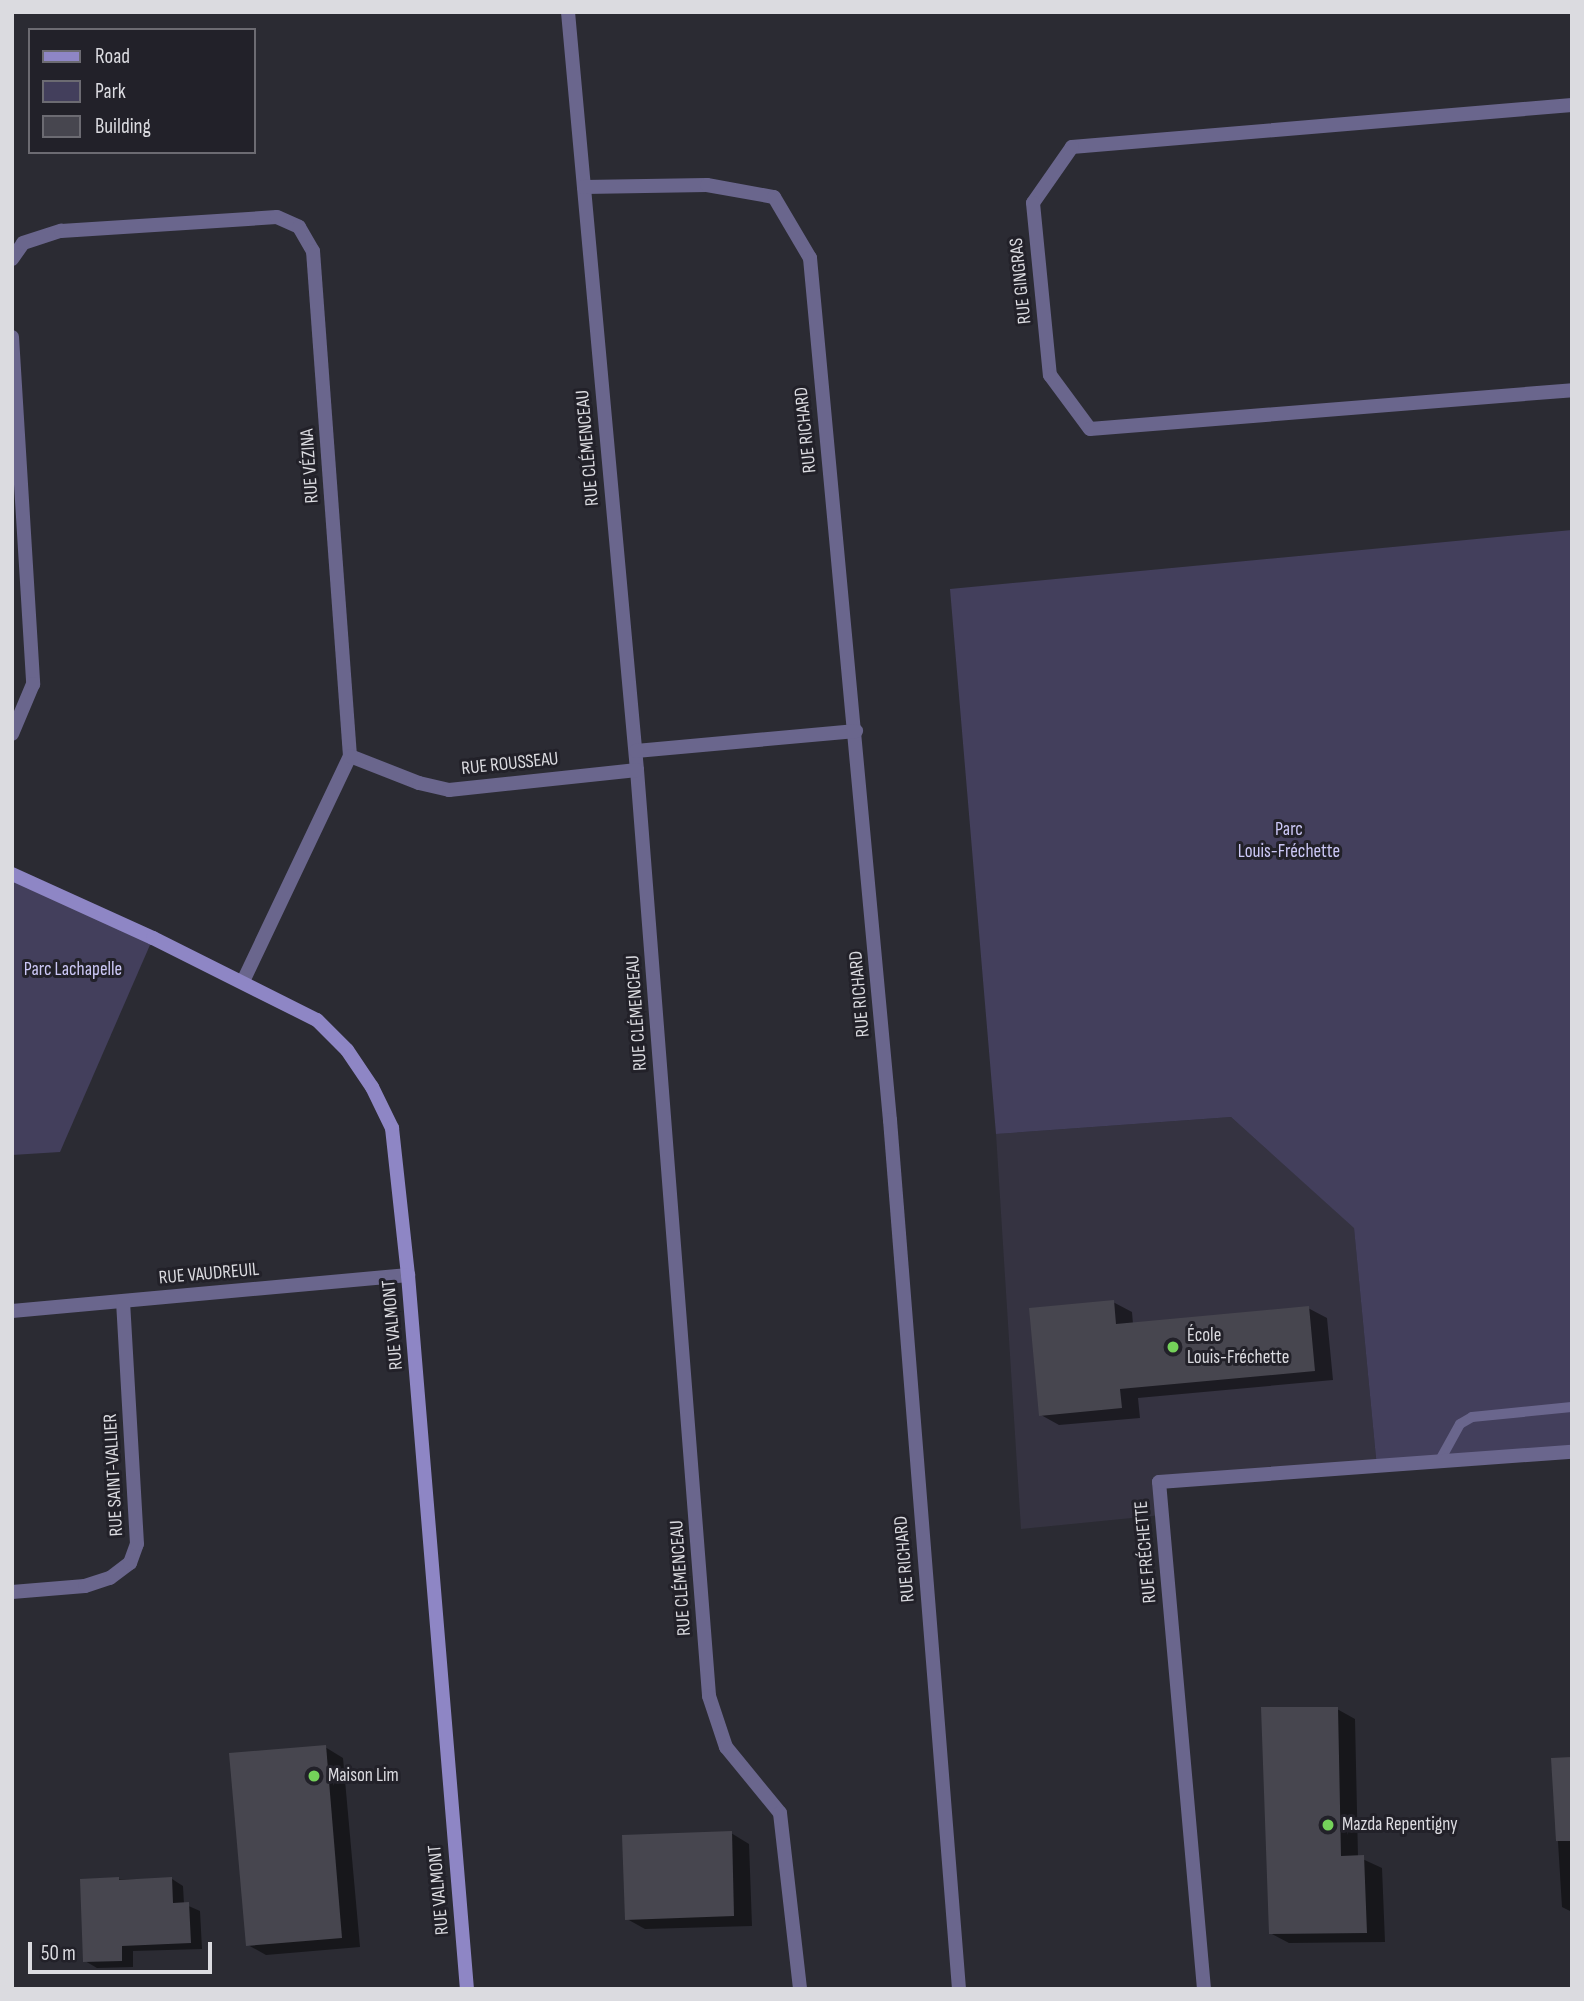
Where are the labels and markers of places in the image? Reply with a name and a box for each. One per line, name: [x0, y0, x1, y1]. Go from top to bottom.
place label: École Louis-Fréchette: [1187, 1325, 1289, 1369]
marker: École Louis-Fréchette: [1165, 1339, 1181, 1355]
place label: Maison Lim: [328, 1765, 399, 1787]
marker: Maison Lim: [306, 1768, 322, 1784]
place label: Mazda Repentigny: [1342, 1814, 1458, 1836]
marker: Mazda Repentigny: [1320, 1817, 1336, 1833]

